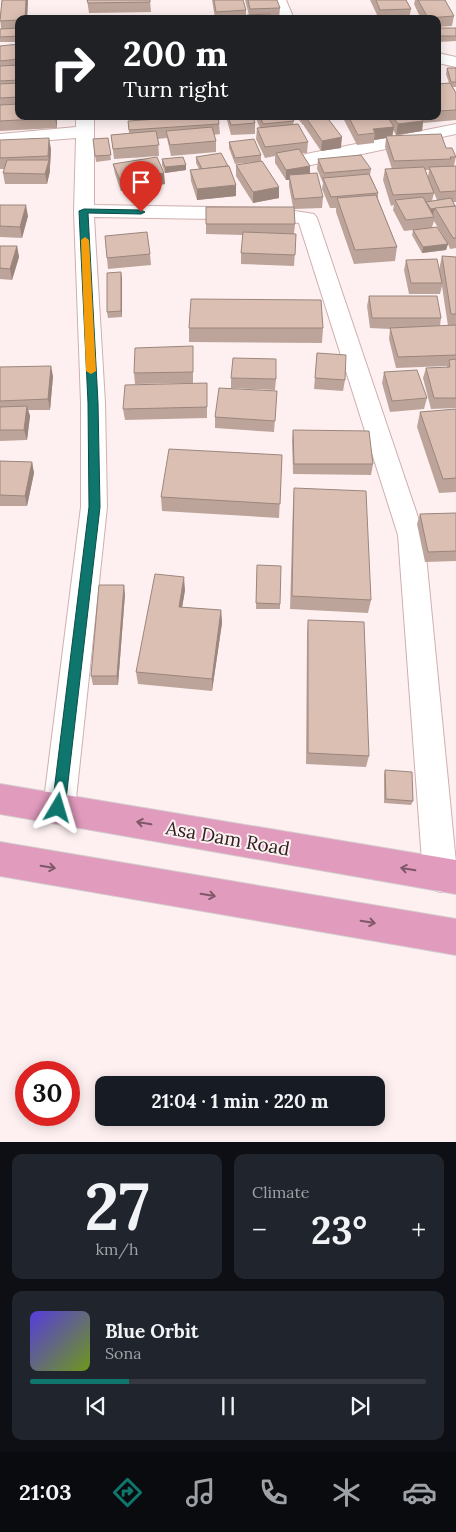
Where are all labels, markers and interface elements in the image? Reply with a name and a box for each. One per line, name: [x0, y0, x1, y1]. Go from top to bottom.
text: 200 m: [123, 31, 228, 76]
icon: right: [40, 35, 105, 100]
text: Turn right: [123, 75, 228, 103]
pin: [120, 161, 162, 212]
icon: arrive: [127, 168, 155, 196]
position arrow: [31, 781, 83, 833]
street label: Asa Dam Road: [163, 815, 292, 861]
one-way arrow: [137, 818, 153, 828]
one-way arrow: [40, 863, 56, 873]
one-way arrow: [400, 864, 416, 874]
one-way arrow: [200, 890, 216, 900]
one-way arrow: [360, 917, 376, 927]
speed limit sign: 30: [15, 1061, 80, 1126]
text: 21:04 · 1 min · 220 m: [152, 1089, 329, 1113]
text: 27: [84, 1165, 150, 1248]
text: Climate: [252, 1182, 309, 1202]
text: 23°: [311, 1206, 367, 1254]
text: −: [252, 1212, 267, 1248]
text: +: [411, 1212, 426, 1248]
text: km/h: [95, 1239, 139, 1259]
text: Blue Orbit: [105, 1319, 199, 1343]
text: Sona: [105, 1343, 141, 1363]
icon: previous: [82, 1392, 110, 1420]
icon: pause: [214, 1392, 242, 1420]
icon: next: [346, 1392, 374, 1420]
icon: directions: [110, 1475, 145, 1510]
icon: music: [183, 1475, 218, 1510]
icon: phone: [256, 1475, 291, 1510]
icon: climate: [329, 1475, 364, 1510]
icon: car: [402, 1475, 437, 1510]
text: 21:03: [19, 1478, 72, 1506]

